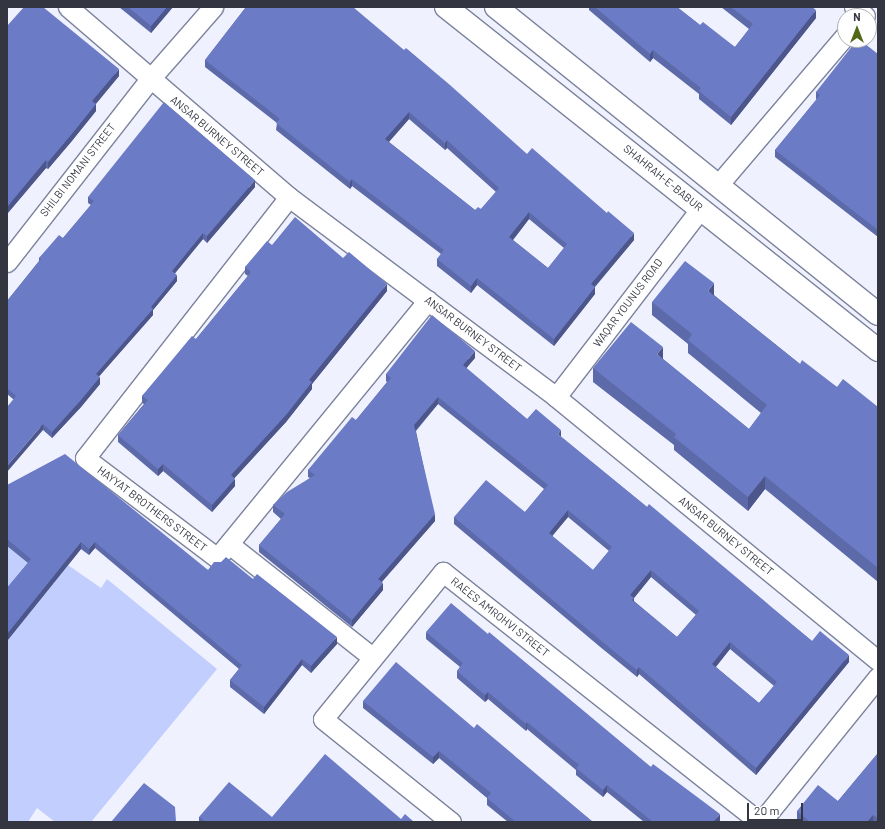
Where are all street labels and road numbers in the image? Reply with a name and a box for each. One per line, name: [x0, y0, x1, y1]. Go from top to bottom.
street label: ANSAR BURNEY STREET: [168, 93, 266, 179]
street label: SHILBI NOMANI STREET: [37, 121, 119, 219]
street label: SHAHRAH-E-BABUR: [621, 142, 705, 214]
street label: WAQAR YOUNUS ROAD: [590, 256, 666, 350]
street label: ANSAR BURNEY STREET: [422, 293, 524, 375]
street label: HAYYAT BROTHERS STREET: [95, 463, 209, 555]
street label: ANSAR BURNEY STREET: [676, 494, 776, 578]
street label: RAEES AMROHVI STREET: [448, 574, 552, 660]

